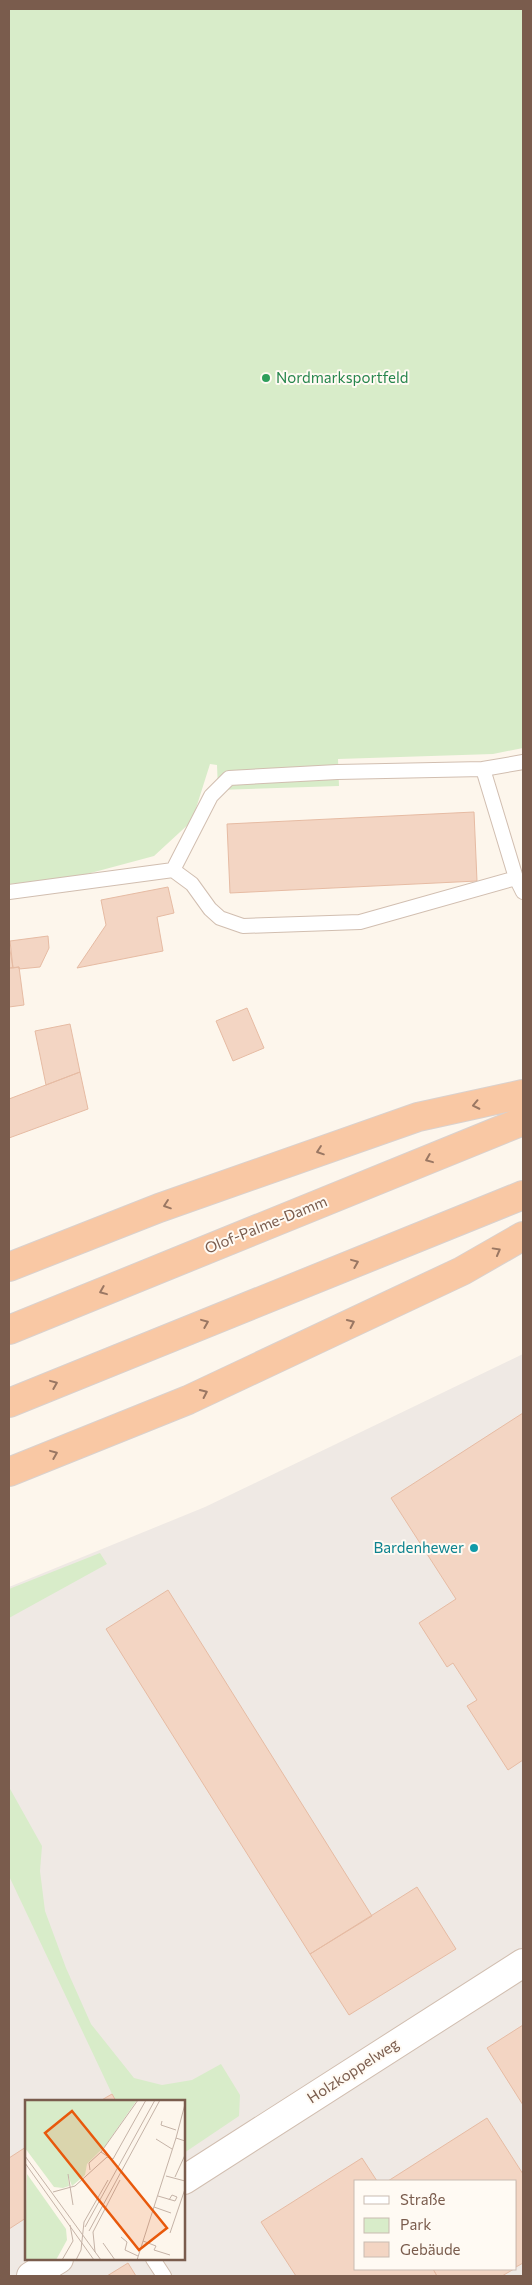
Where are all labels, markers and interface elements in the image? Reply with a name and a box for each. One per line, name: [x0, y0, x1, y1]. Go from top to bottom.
place label: Nordmarksportfeld: [276, 368, 408, 386]
marker: Nordmarksportfeld: [260, 372, 272, 384]
one-way arrow: [471, 1099, 480, 1110]
one-way arrow: [317, 1146, 325, 1156]
one-way arrow: [425, 1152, 434, 1163]
street label: Olof-Palme-Damm: [202, 1191, 329, 1257]
one-way arrow: [163, 1199, 172, 1209]
one-way arrow: [492, 1248, 501, 1258]
one-way arrow: [350, 1258, 359, 1269]
one-way arrow: [99, 1286, 107, 1296]
one-way arrow: [200, 1319, 209, 1330]
one-way arrow: [346, 1319, 355, 1329]
one-way arrow: [49, 1380, 58, 1391]
one-way arrow: [199, 1388, 208, 1399]
one-way arrow: [49, 1450, 58, 1460]
place label: Bardenhewer: [374, 1538, 464, 1556]
marker: Bardenhewer: [468, 1542, 480, 1554]
street label: Holzkoppelweg: [303, 2034, 402, 2106]
inset map: [25, 2100, 185, 2260]
legend: [354, 2180, 517, 2270]
text: Straße: [400, 2190, 446, 2208]
text: Park: [400, 2215, 431, 2233]
text: Gebäude: [400, 2240, 461, 2258]

